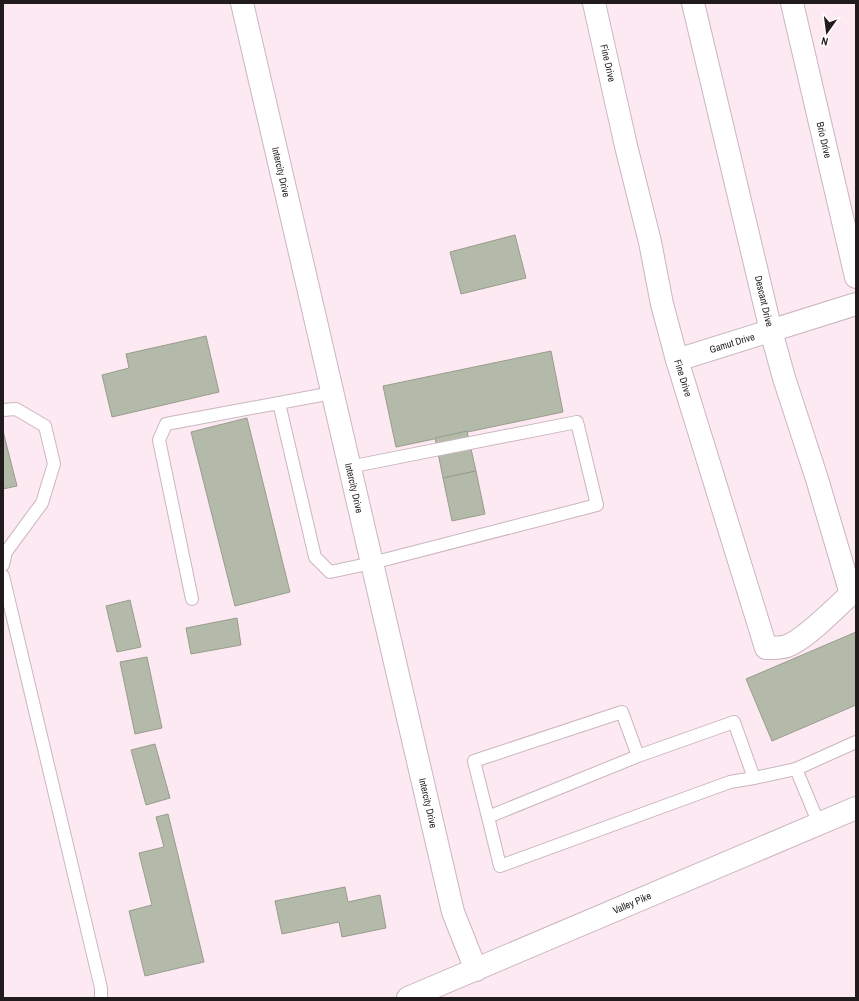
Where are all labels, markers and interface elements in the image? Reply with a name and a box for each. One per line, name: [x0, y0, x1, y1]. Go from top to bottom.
north arrow: [807, 12, 847, 52]
text: N: [820, 34, 829, 49]
street label: Fine Drive: [597, 43, 619, 84]
street label: Brio Drive: [814, 121, 835, 160]
street label: Intercity Drive: [269, 146, 293, 199]
street label: Descant Drive: [752, 274, 776, 328]
street label: Gamut Drive: [708, 330, 757, 356]
street label: Fine Drive: [671, 358, 695, 399]
street label: Intercity Drive: [342, 462, 366, 515]
street label: Intercity Drive: [416, 777, 440, 830]
street label: Valley Pike: [611, 889, 654, 917]

